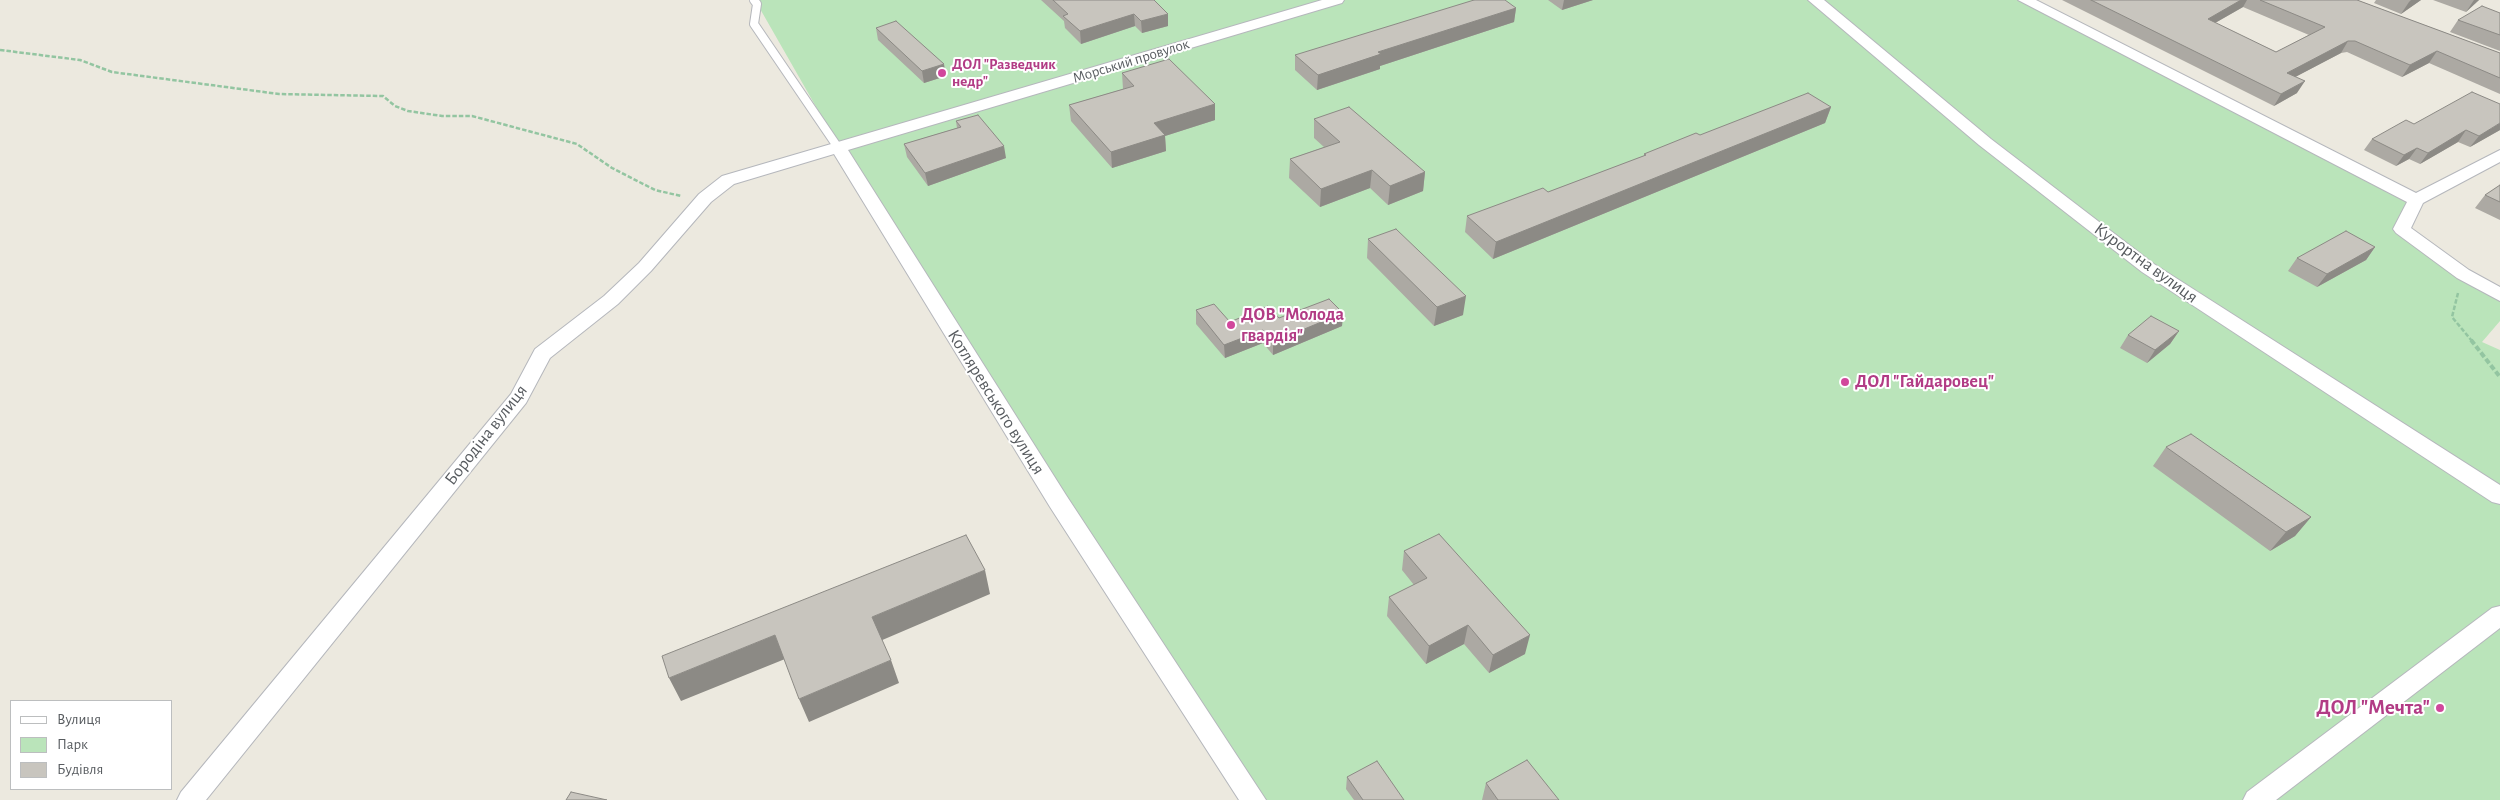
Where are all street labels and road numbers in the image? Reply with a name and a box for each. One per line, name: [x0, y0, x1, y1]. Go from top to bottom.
street label: Морський провулок: [1071, 35, 1191, 87]
street label: Курортна вулиця: [2090, 218, 2202, 308]
street label: Котляревського вулиця: [943, 326, 1049, 478]
street label: Бородіна вулиця: [440, 380, 532, 490]

